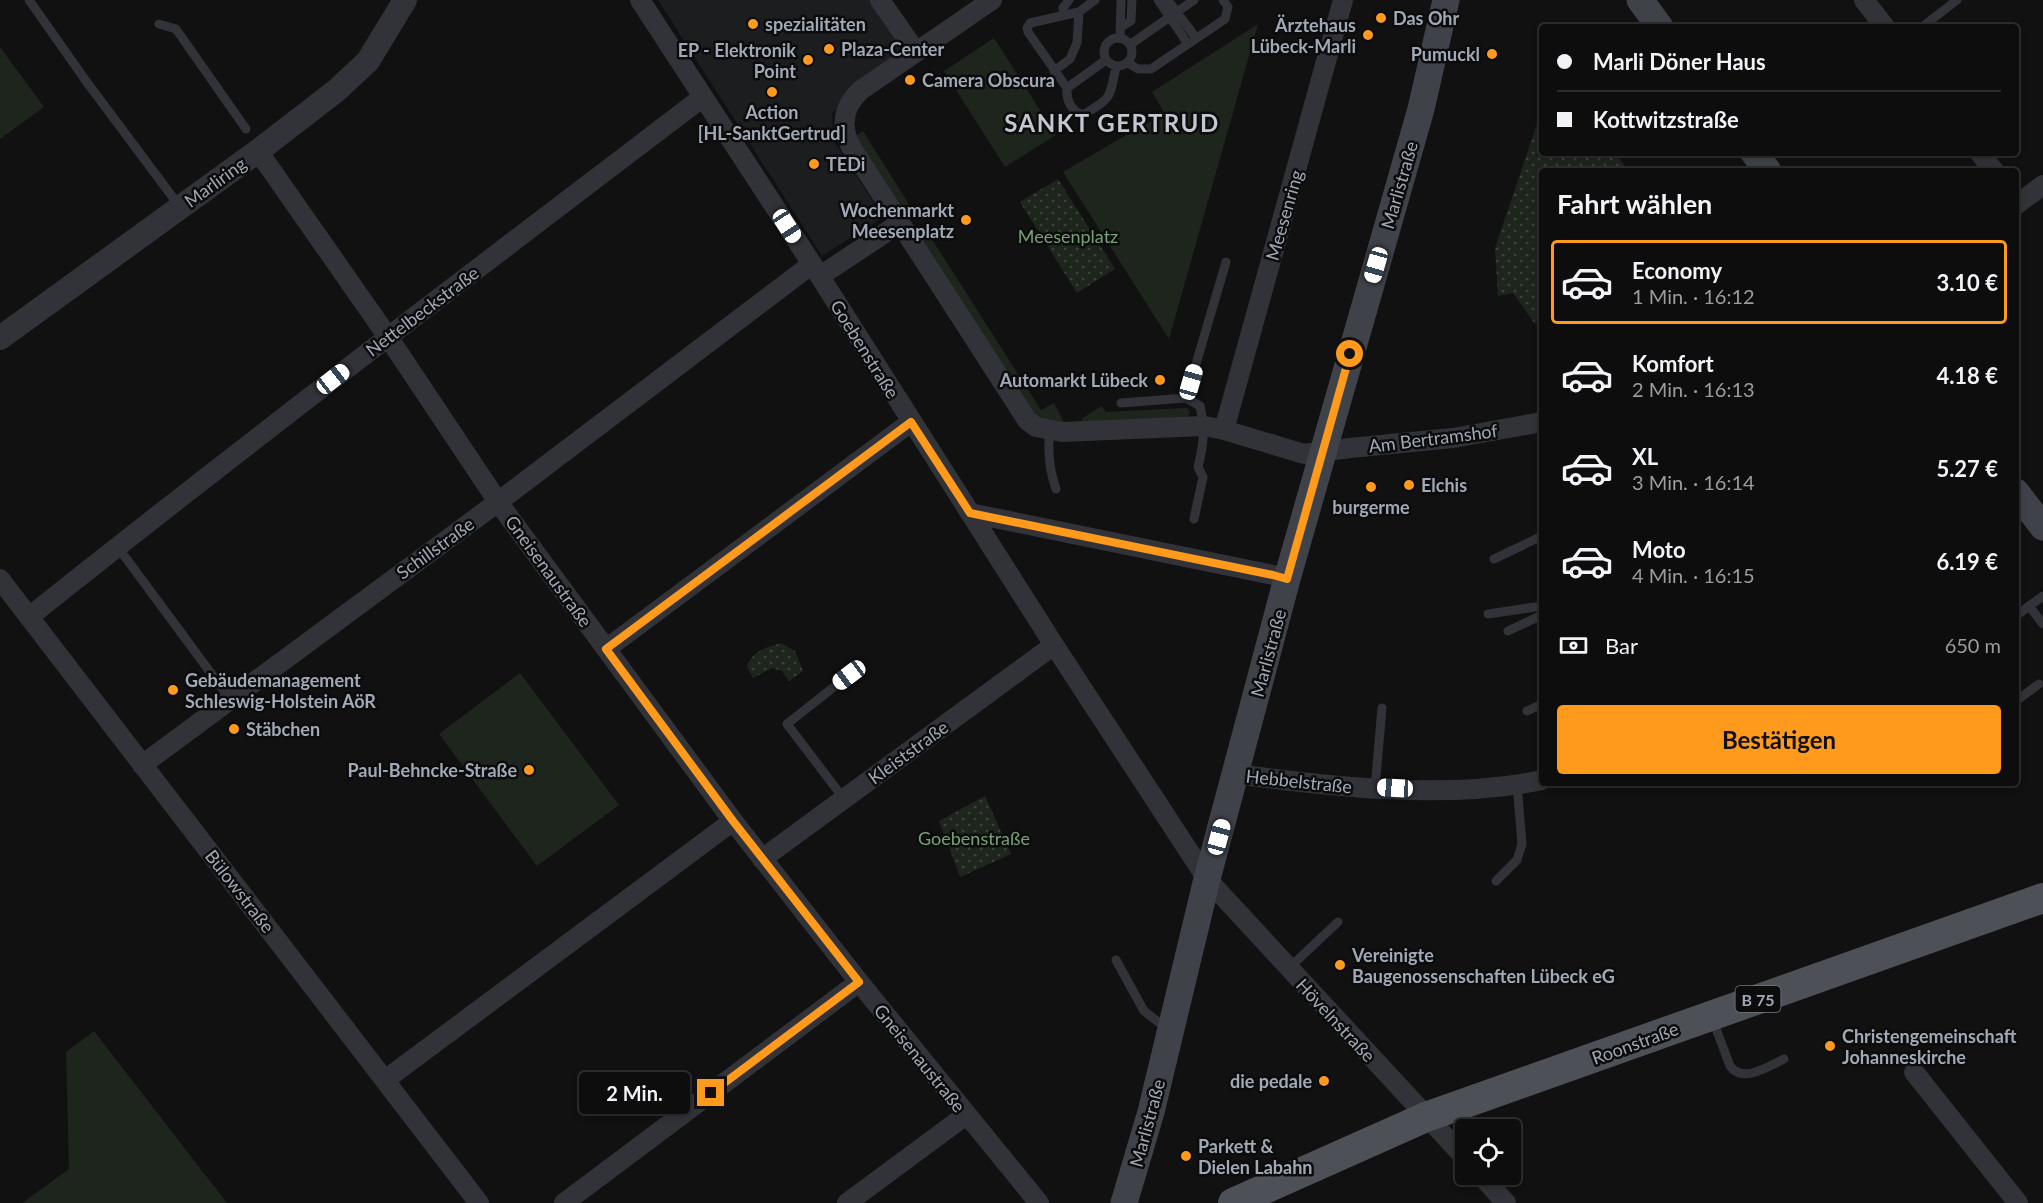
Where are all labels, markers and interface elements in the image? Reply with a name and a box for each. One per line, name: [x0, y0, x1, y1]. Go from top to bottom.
place label: Das Ohr: [1393, 7, 1459, 29]
marker: Das Ohr: [1374, 11, 1388, 25]
place label: spezialitäten: [765, 13, 866, 35]
place label: Ärztehaus Lübeck-Marli: [1251, 14, 1356, 57]
marker: spezialitäten: [746, 17, 760, 31]
marker: Ärztehaus Lübeck-Marli: [1361, 28, 1375, 42]
place label: Plaza-Center: [841, 38, 944, 60]
place label: EP - Elektronik Point: [678, 39, 796, 82]
marker: Plaza-Center: [822, 42, 836, 56]
place label: Pumuckl: [1411, 43, 1480, 65]
marker: Pumuckl: [1485, 47, 1499, 61]
text: Marli Döner Haus: [1593, 48, 1766, 75]
marker: EP - Elektronik Point: [801, 53, 815, 67]
place label: Camera Obscura: [922, 69, 1055, 91]
marker: Camera Obscura: [903, 73, 917, 87]
marker: Action [HL-SanktGertrud]: [765, 85, 779, 99]
place label: Action [HL-SanktGertrud]: [698, 101, 846, 144]
text: Kottwitzstraße: [1593, 106, 1739, 133]
district label: SANKT GERTRUD: [1004, 108, 1220, 137]
street label: Marlistraße: [1376, 139, 1422, 231]
street label: Marliring: [180, 152, 250, 212]
place label: TEDi: [826, 153, 865, 175]
marker: TEDi: [807, 157, 821, 171]
street label: Meesenring: [1261, 167, 1307, 263]
text: Fahrt wählen: [1557, 187, 1712, 220]
place label: Wochenmarkt Meesenplatz: [840, 199, 954, 242]
car: [770, 206, 804, 246]
marker: Wochenmarkt Meesenplatz: [959, 213, 973, 227]
park label: Meesenplatz: [1018, 225, 1118, 247]
car: [1362, 245, 1390, 285]
icon: car: [1560, 255, 1614, 309]
text: Economy: [1632, 257, 1722, 284]
street label: Nettelbeckstraße: [361, 261, 483, 361]
text: 3.10 €: [1936, 269, 1998, 296]
text: 1 Min. · 16:12: [1632, 284, 1755, 308]
street label: Goebenstraße: [826, 296, 904, 402]
route start: [1336, 340, 1363, 367]
icon: car: [1560, 348, 1614, 402]
text: Komfort: [1632, 350, 1714, 377]
car: [313, 361, 353, 397]
car: [1177, 362, 1205, 402]
text: 4.18 €: [1936, 362, 1998, 389]
place label: Automarkt Lübeck: [999, 369, 1148, 391]
marker: Automarkt Lübeck: [1153, 373, 1167, 387]
text: 2 Min. · 16:13: [1632, 377, 1755, 401]
street label: Am Bertramshof: [1367, 419, 1499, 457]
icon: car: [1560, 441, 1614, 495]
text: XL: [1632, 443, 1658, 470]
text: 5.27 €: [1936, 455, 1998, 482]
text: 3 Min. · 16:14: [1632, 470, 1755, 494]
place label: Elchis: [1421, 474, 1467, 496]
marker: Elchis: [1402, 478, 1416, 492]
marker: burgerme: [1364, 480, 1378, 494]
place label: burgerme: [1332, 496, 1410, 518]
street label: Gneisenaustraße: [501, 511, 597, 631]
street label: Schillstraße: [392, 512, 478, 584]
icon: car: [1560, 534, 1614, 588]
text: Moto: [1632, 536, 1686, 563]
text: 6.19 €: [1936, 548, 1998, 575]
text: 4 Min. · 16:15: [1632, 563, 1755, 587]
street label: Marlistraße: [1246, 607, 1290, 699]
icon: cash: [1557, 629, 1590, 662]
text: Bar: [1605, 632, 1638, 659]
text: 650 m: [1945, 633, 2001, 657]
car: [829, 657, 869, 693]
place label: Gebäudemanagement Schleswig-Holstein AöR: [185, 669, 376, 712]
marker: Gebäudemanagement Schleswig-Holstein AöR: [166, 683, 180, 697]
button: Bestätigen: [1557, 705, 2001, 774]
street label: Kleiststraße: [864, 716, 952, 788]
place label: Stäbchen: [246, 718, 320, 740]
marker: Stäbchen: [227, 722, 241, 736]
place label: Paul-Behncke-Straße: [348, 759, 517, 781]
marker: Paul-Behncke-Straße: [522, 763, 536, 777]
street label: Hebbelstraße: [1245, 764, 1353, 798]
car: [1377, 778, 1413, 798]
car: [1206, 817, 1232, 857]
park label: Goebenstraße: [918, 827, 1030, 849]
street label: Bülowstraße: [201, 845, 279, 937]
place label: Vereinigte Baugenossenschaften Lübeck eG: [1351, 944, 1615, 987]
marker: Vereinigte Baugenossenschaften Lübeck eG: [1333, 958, 1347, 972]
street label: Hövelnstraße: [1292, 974, 1380, 1066]
road number: B 75: [1736, 986, 1780, 1012]
street label: Gneisenaustraße: [870, 999, 970, 1117]
street label: Roonstraße: [1589, 1017, 1681, 1069]
place label: Christengemeinschaft Johanneskirche: [1842, 1025, 2017, 1068]
marker: Christengemeinschaft Johanneskirche: [1823, 1039, 1837, 1053]
place label: die pedale: [1230, 1070, 1312, 1092]
callout: 2 Min.: [579, 1072, 690, 1114]
marker: die pedale: [1317, 1074, 1331, 1088]
street label: Marlistraße: [1125, 1077, 1169, 1169]
route end: [697, 1079, 724, 1106]
text: 2 Min.: [606, 1081, 663, 1105]
map controls: [1455, 1119, 1521, 1185]
button: locate: [1455, 1119, 1521, 1185]
place label: Parkett & Dielen Labahn: [1198, 1135, 1312, 1178]
marker: Parkett & Dielen Labahn: [1179, 1149, 1193, 1163]

